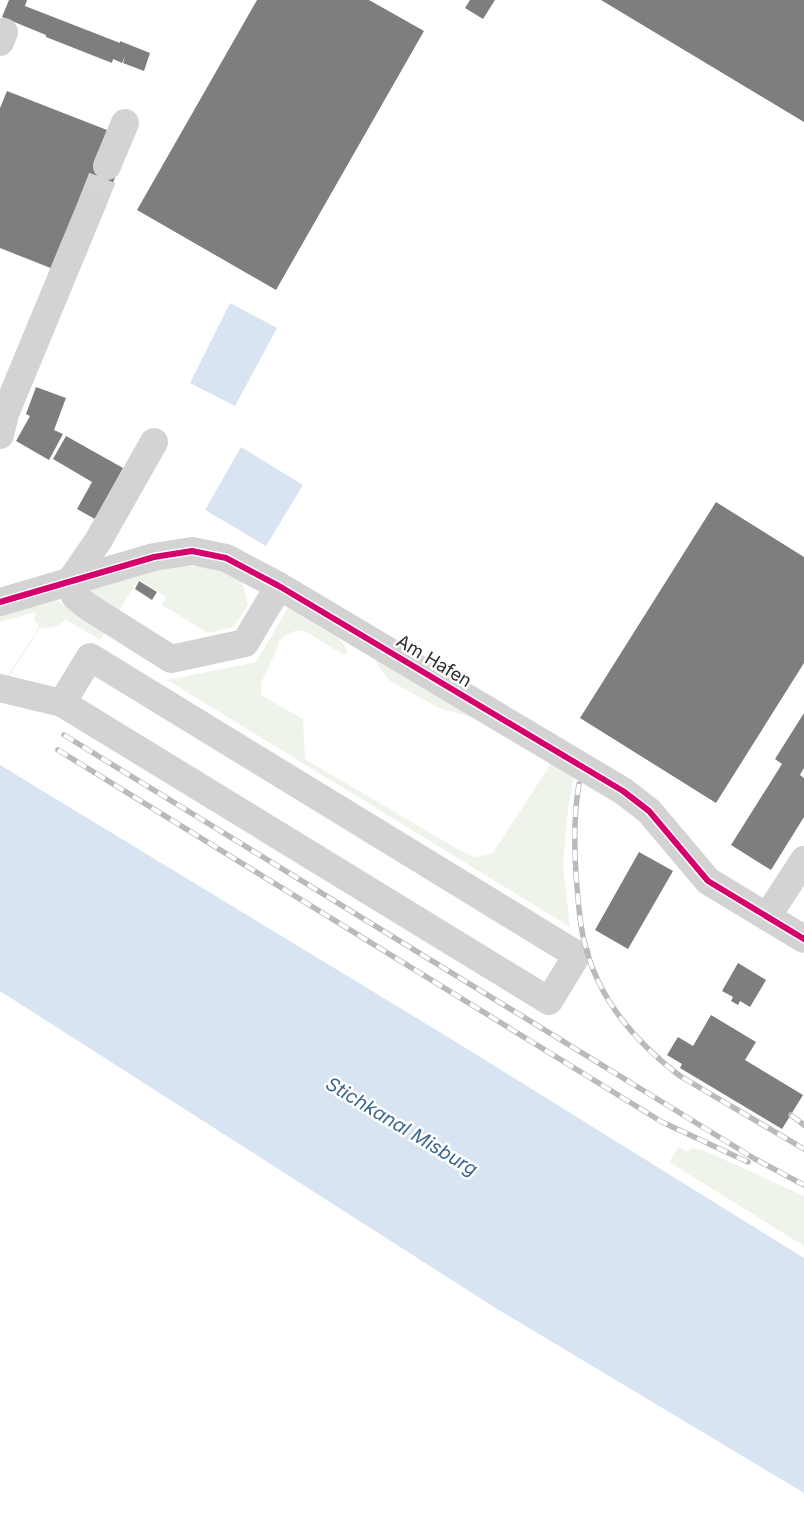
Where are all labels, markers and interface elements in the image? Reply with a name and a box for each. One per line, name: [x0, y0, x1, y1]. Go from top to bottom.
street label: Am Hafen: [393, 630, 476, 691]
water label: Stichkanal Misburg: [322, 1072, 482, 1181]

